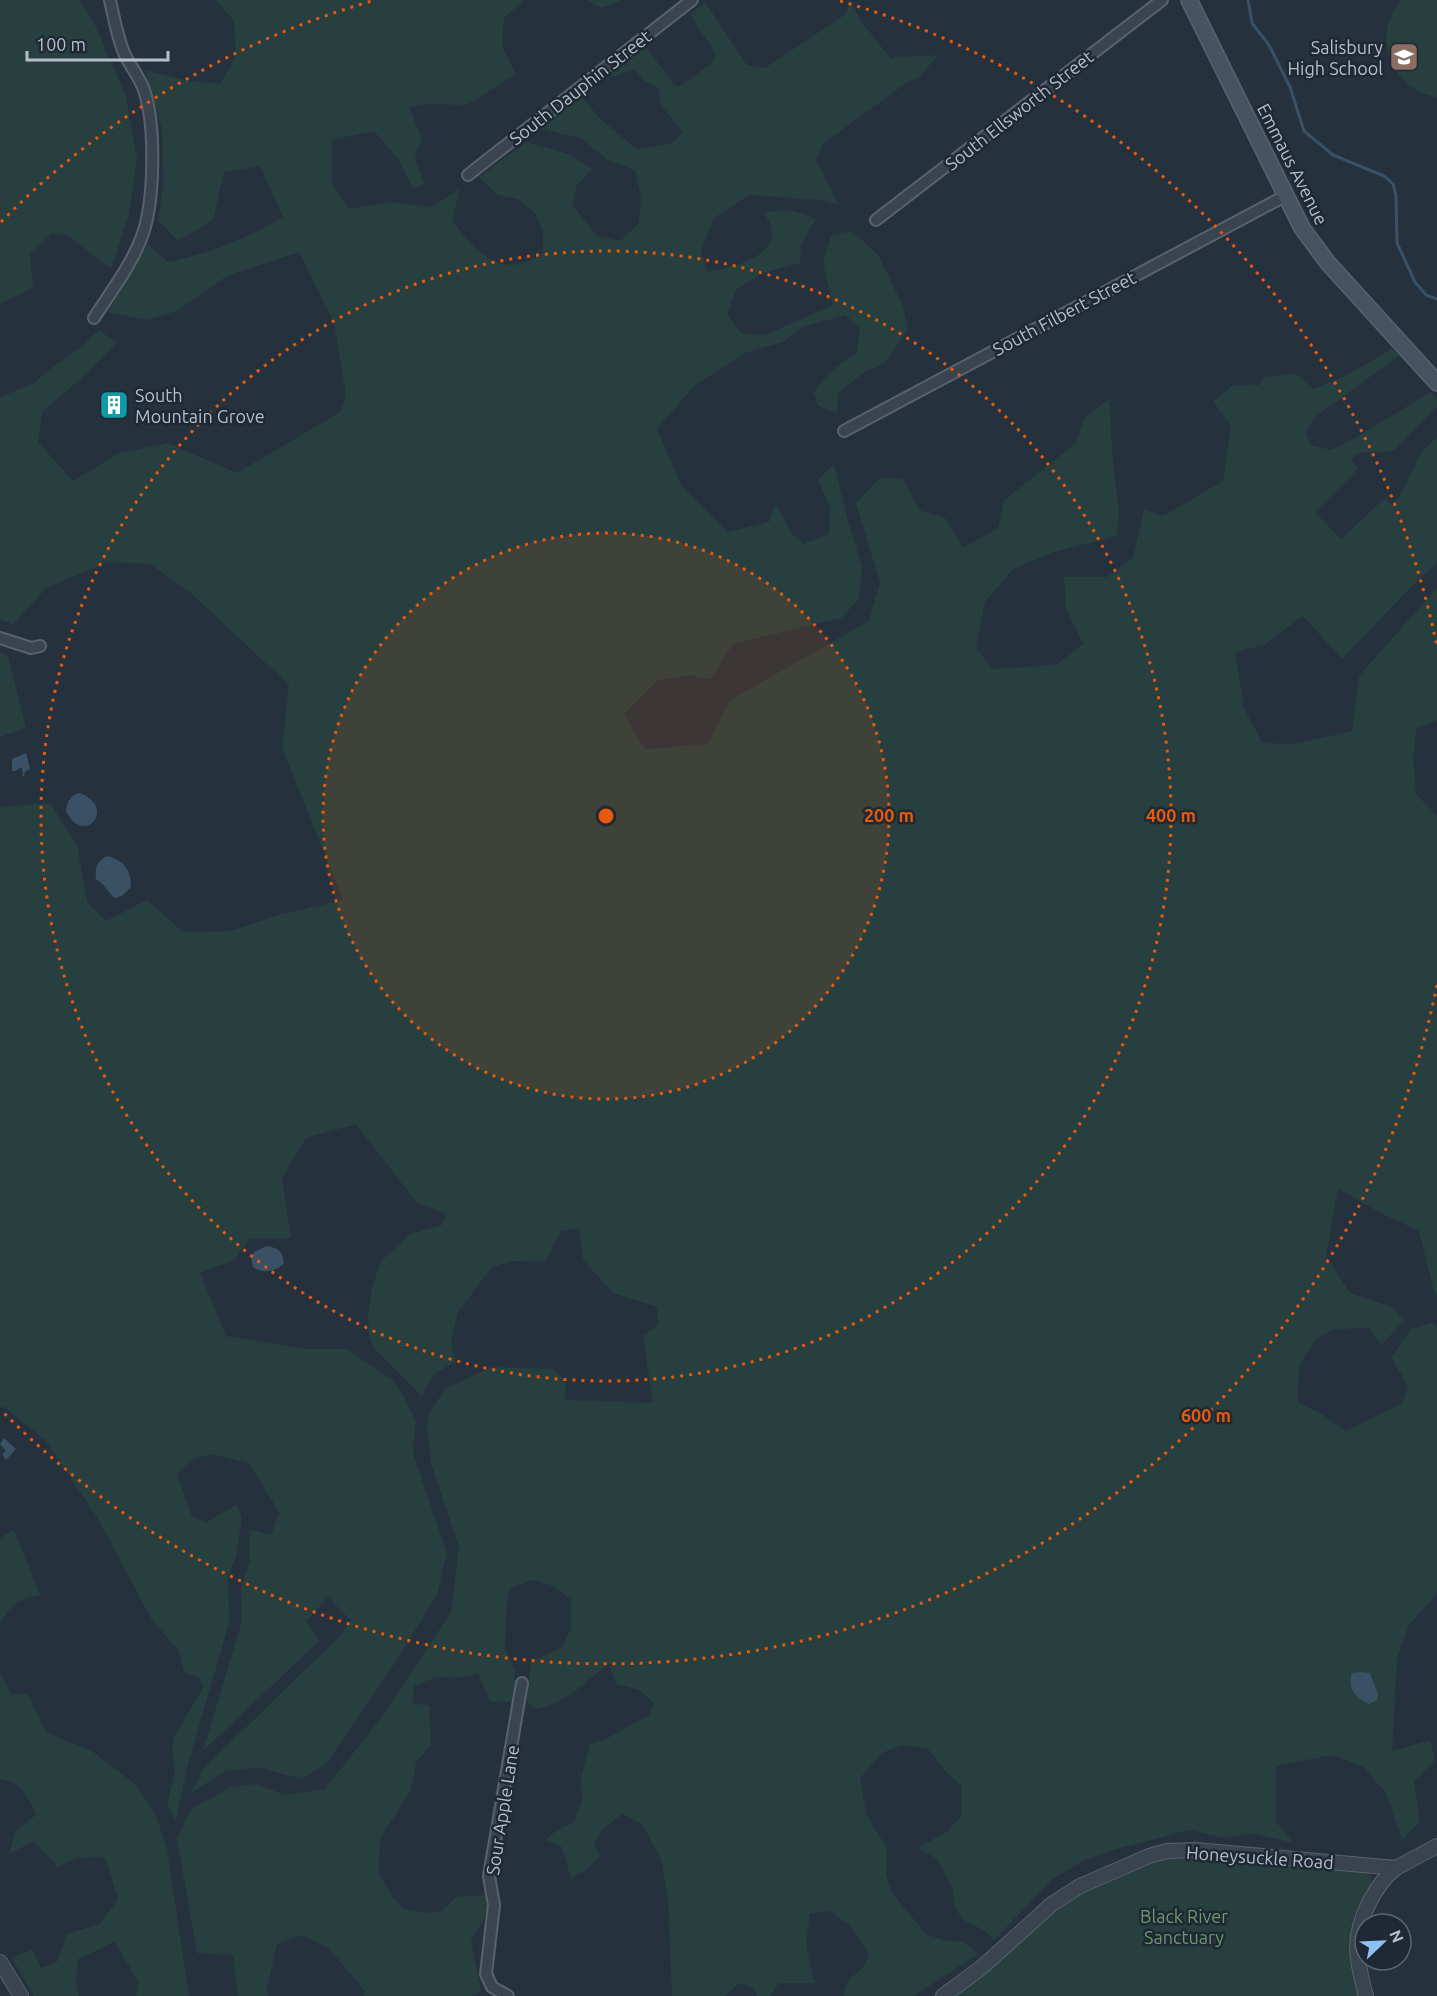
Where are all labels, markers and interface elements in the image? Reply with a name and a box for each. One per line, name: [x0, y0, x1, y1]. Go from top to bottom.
scale bar: [27, 24, 168, 62]
street label: South Dauphin Street: [505, 26, 655, 148]
text: 100 m: [36, 34, 86, 54]
place label: Salisbury High School: [1287, 37, 1383, 78]
school or university icon: Salisbury High School: [1388, 41, 1420, 73]
street label: South Ellsworth Street: [941, 46, 1097, 174]
street label: Emmaus Avenue: [1254, 100, 1332, 228]
street label: South Filbert Street: [989, 267, 1139, 359]
place label: South Mountain Grove: [135, 385, 265, 426]
building icon: South Mountain Grove: [98, 389, 130, 421]
text: 200 m: [864, 805, 914, 825]
text: 400 m: [1146, 805, 1196, 825]
centre of rings: [596, 806, 616, 826]
text: 600 m: [1181, 1405, 1231, 1425]
street label: Sour Apple Lane: [482, 1744, 522, 1876]
street label: Honeysuckle Road: [1186, 1842, 1334, 1872]
park label: Black River Sanctuary: [1140, 1906, 1228, 1947]
north arrow: [1353, 1912, 1413, 1972]
text: N: [1386, 1927, 1407, 1945]

